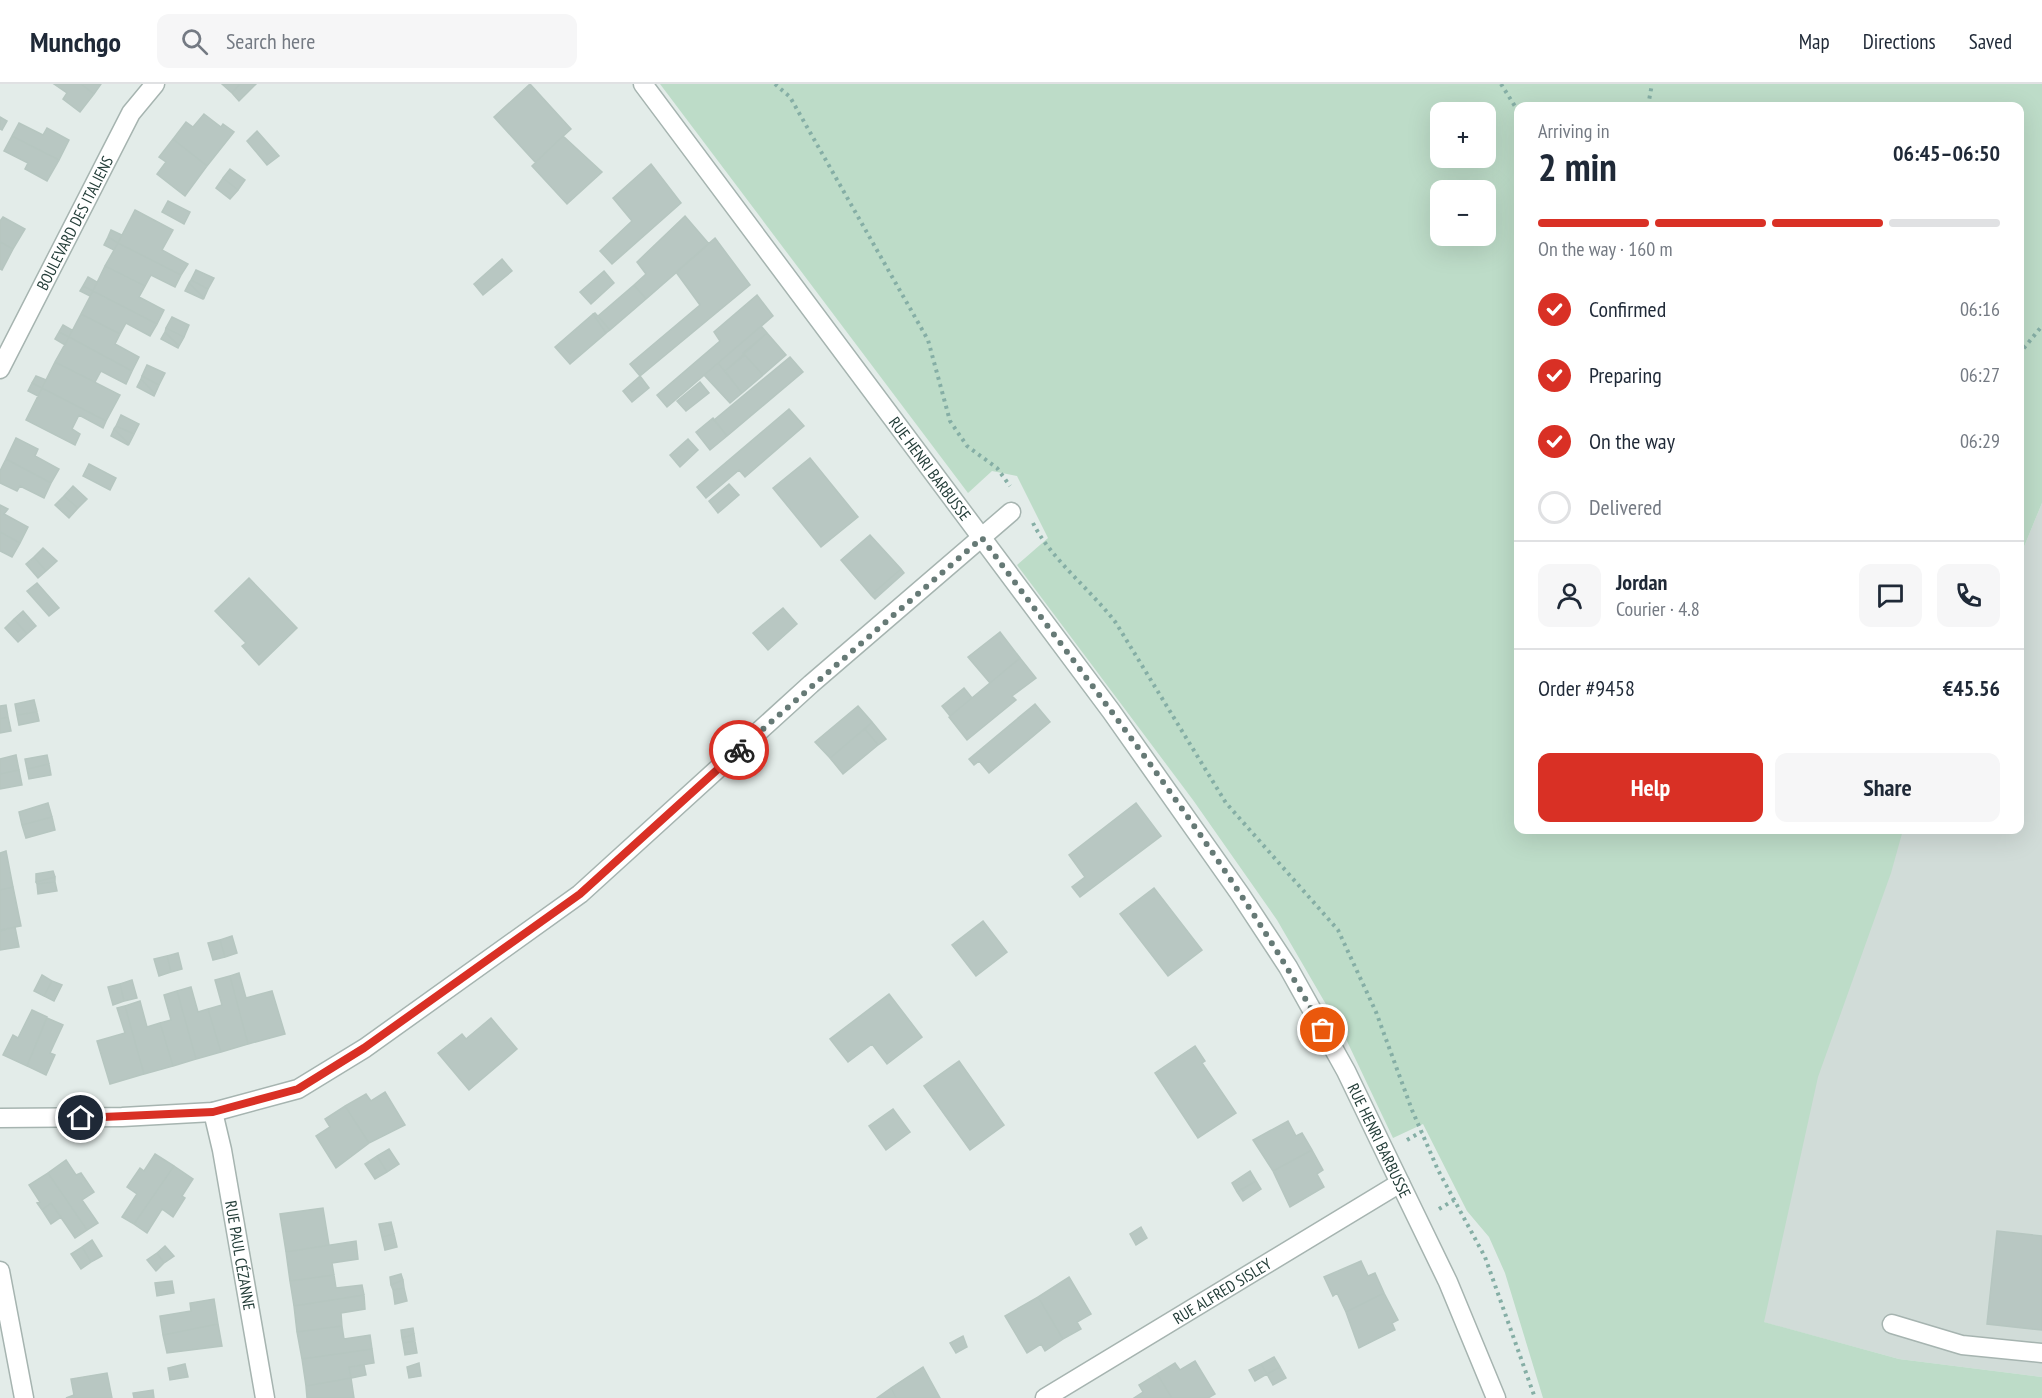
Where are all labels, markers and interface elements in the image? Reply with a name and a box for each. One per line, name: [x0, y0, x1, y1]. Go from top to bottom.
search box: [157, 14, 577, 68]
text: Munchgo: [30, 23, 121, 60]
icon: search: [178, 25, 211, 58]
text: Search here: [226, 27, 315, 55]
text: Map: [1799, 28, 1830, 55]
text: Directions: [1863, 28, 1936, 55]
text: Saved: [1969, 28, 2012, 55]
map controls: [1430, 102, 1496, 246]
button: +: [1430, 102, 1496, 168]
text: Arriving in: [1538, 118, 1610, 144]
text: 06:45–06:50: [1893, 139, 2000, 167]
text: 2 min: [1538, 141, 1617, 192]
street label: BOULEVARD DES ITALIENS: [32, 152, 117, 293]
button: −: [1430, 180, 1496, 246]
text: On the way · 160 m: [1538, 236, 1673, 262]
icon: check: [1538, 293, 1571, 326]
text: Confirmed: [1589, 295, 1666, 323]
text: 06:16: [1960, 296, 2000, 322]
icon: check: [1538, 359, 1571, 392]
text: Preparing: [1589, 361, 1662, 389]
text: 06:27: [1960, 362, 2000, 388]
street label: RUE HENRI BARBUSSE: [885, 413, 975, 525]
icon: check: [1538, 425, 1571, 458]
text: On the way: [1589, 427, 1675, 455]
text: 06:29: [1960, 428, 2000, 454]
text: Delivered: [1589, 493, 1662, 521]
button: person: [1538, 564, 1601, 627]
button: chat: [1859, 564, 1922, 627]
button: phone: [1937, 564, 2000, 627]
text: Jordan: [1616, 568, 1667, 596]
text: Courier · 4.8: [1616, 596, 1700, 622]
text: Order #9458: [1538, 674, 1635, 702]
text: €45.56: [1943, 674, 2000, 702]
courier: [709, 720, 769, 780]
icon: bike: [723, 734, 756, 767]
button: Help: [1538, 753, 1763, 822]
button: Share: [1775, 753, 2000, 822]
pin: [1297, 1004, 1348, 1055]
icon: bag: [1306, 1013, 1339, 1046]
street label: RUE HENRI BARBUSSE: [1343, 1080, 1416, 1201]
pin: [55, 1092, 106, 1143]
icon: home: [64, 1101, 97, 1134]
street label: RUE PAUL CÉZANNE: [221, 1199, 260, 1312]
street label: RUE ALFRED SISLEY: [1169, 1253, 1275, 1328]

